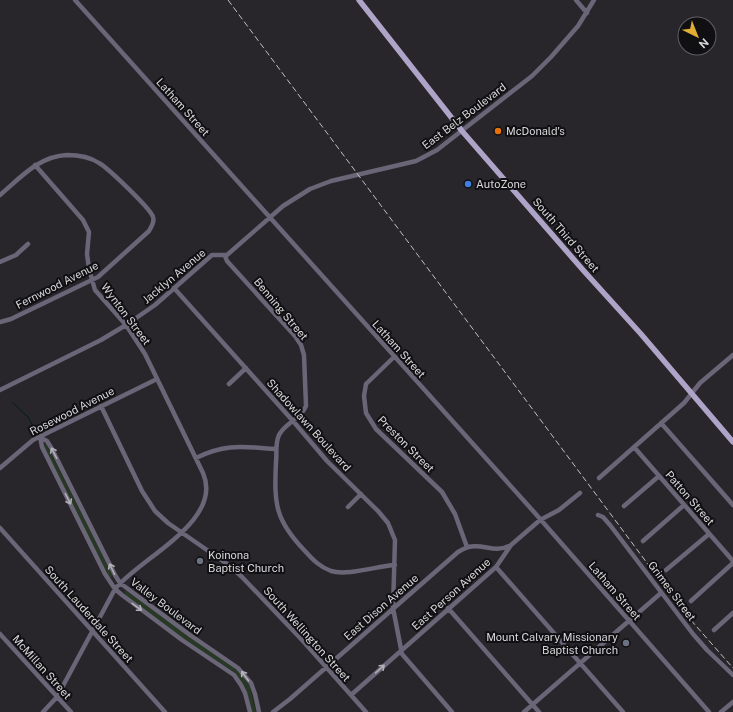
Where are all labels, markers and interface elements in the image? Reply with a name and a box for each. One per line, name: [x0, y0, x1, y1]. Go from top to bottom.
north arrow: [677, 16, 717, 56]
text: N: [697, 36, 711, 51]
street label: Latham Street: [154, 76, 212, 138]
street label: East Belz Boulevard: [420, 81, 508, 151]
place label: McDonald's: [506, 125, 565, 137]
marker: McDonald's: [493, 126, 503, 136]
place label: AutoZone: [476, 178, 526, 190]
marker: AutoZone: [463, 179, 473, 189]
street label: South Third Street: [530, 195, 602, 275]
street label: Jacklyn Avenue: [140, 246, 208, 306]
street label: Fernwood Avenue: [14, 259, 100, 311]
street label: Benning Street: [252, 276, 310, 342]
street label: Wynton Street: [99, 281, 153, 347]
street label: Latham Street: [370, 318, 428, 380]
street label: Shadowlawn Boulevard: [265, 377, 353, 473]
street label: Rosewood Avenue: [28, 385, 116, 437]
street label: Preston Street: [375, 413, 437, 475]
one-way arrow: [50, 447, 57, 459]
street label: Patton Street: [663, 468, 717, 528]
one-way arrow: [64, 493, 72, 505]
place label: Koinona Baptist Church: [208, 549, 284, 574]
marker: Koinona Baptist Church: [195, 556, 205, 566]
street label: East Person Avenue: [409, 556, 493, 632]
street label: Grimes Street: [646, 559, 698, 623]
street label: Latham Street: [587, 560, 643, 622]
street label: South Lauderdale Street: [43, 563, 135, 665]
one-way arrow: [108, 564, 116, 576]
street label: East Dison Avenue: [342, 572, 420, 642]
street label: Valley Boulevard: [128, 575, 204, 637]
street label: South Wellington Street: [261, 584, 353, 684]
one-way arrow: [132, 602, 143, 611]
place label: Mount Calvary Missionary Baptist Church: [486, 631, 618, 656]
street label: McMillan Street: [10, 633, 74, 701]
marker: Mount Calvary Missionary Baptist Church: [621, 638, 631, 648]
one-way arrow: [375, 665, 385, 674]
one-way arrow: [241, 671, 249, 682]

